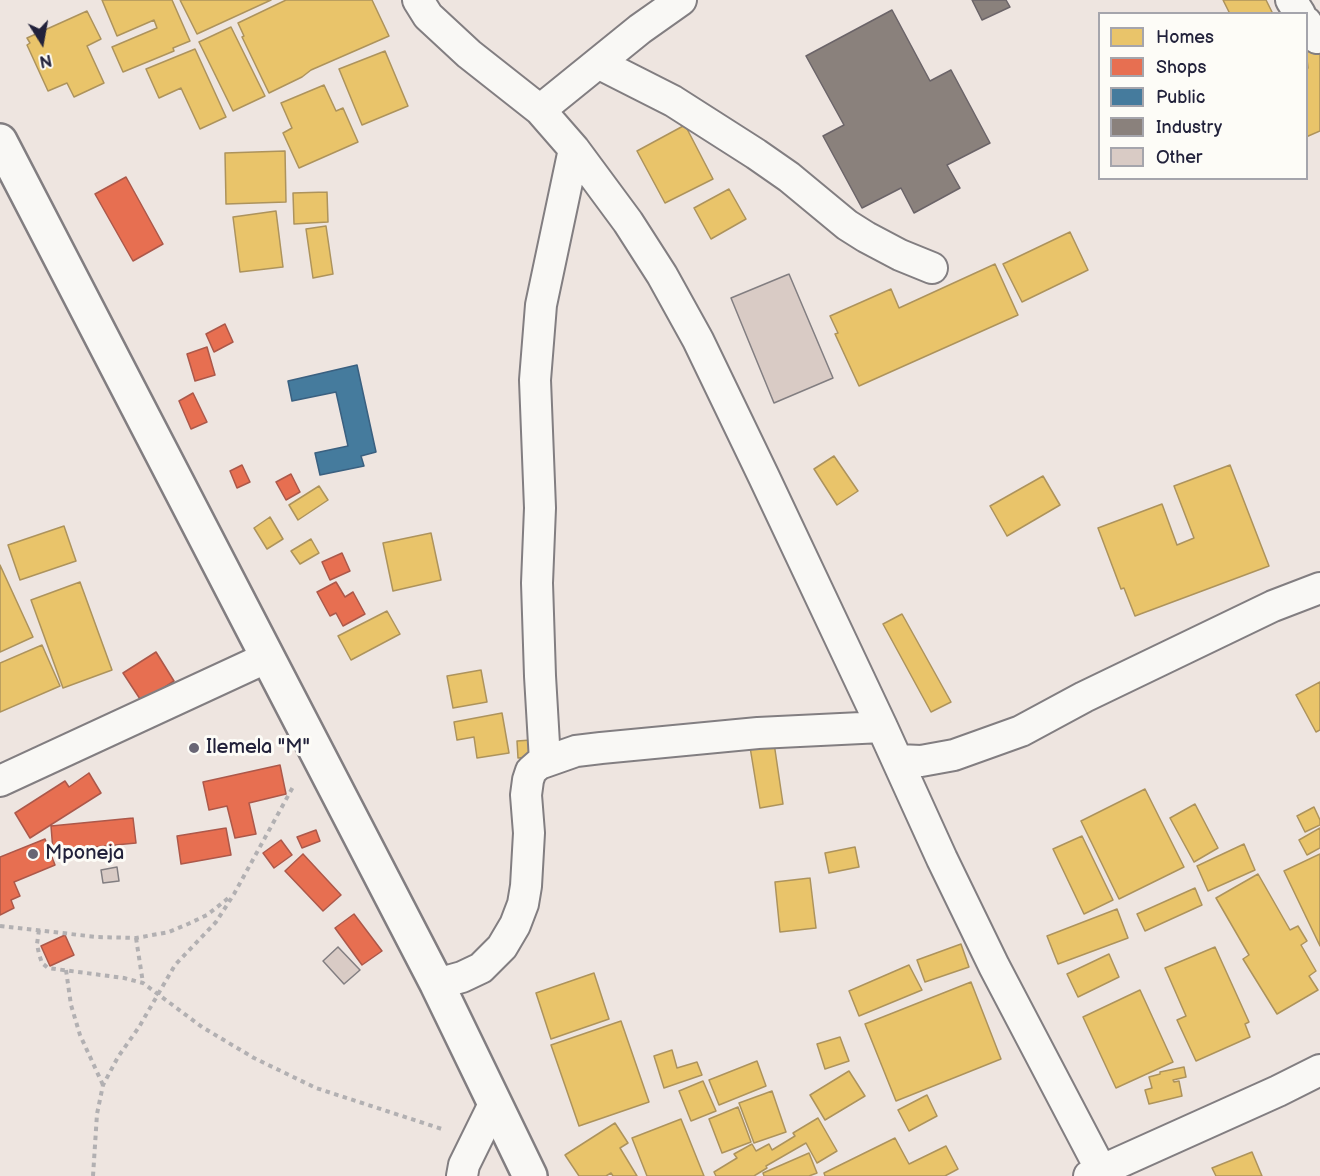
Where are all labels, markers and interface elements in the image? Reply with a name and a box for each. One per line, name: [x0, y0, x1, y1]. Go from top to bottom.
north arrow: [12, 12, 72, 72]
legend: [1098, 12, 1308, 180]
text: Homes: [1156, 27, 1214, 48]
text: N: [38, 50, 53, 71]
text: Shops: [1156, 57, 1206, 78]
text: Public: [1156, 87, 1205, 108]
text: Industry: [1156, 117, 1222, 138]
text: Other: [1156, 147, 1202, 168]
place label: Ilemela "M": [206, 736, 310, 760]
marker: Ilemela "M": [187, 741, 201, 755]
place label: Mponeja: [45, 842, 124, 866]
marker: Mponeja: [26, 847, 40, 861]

